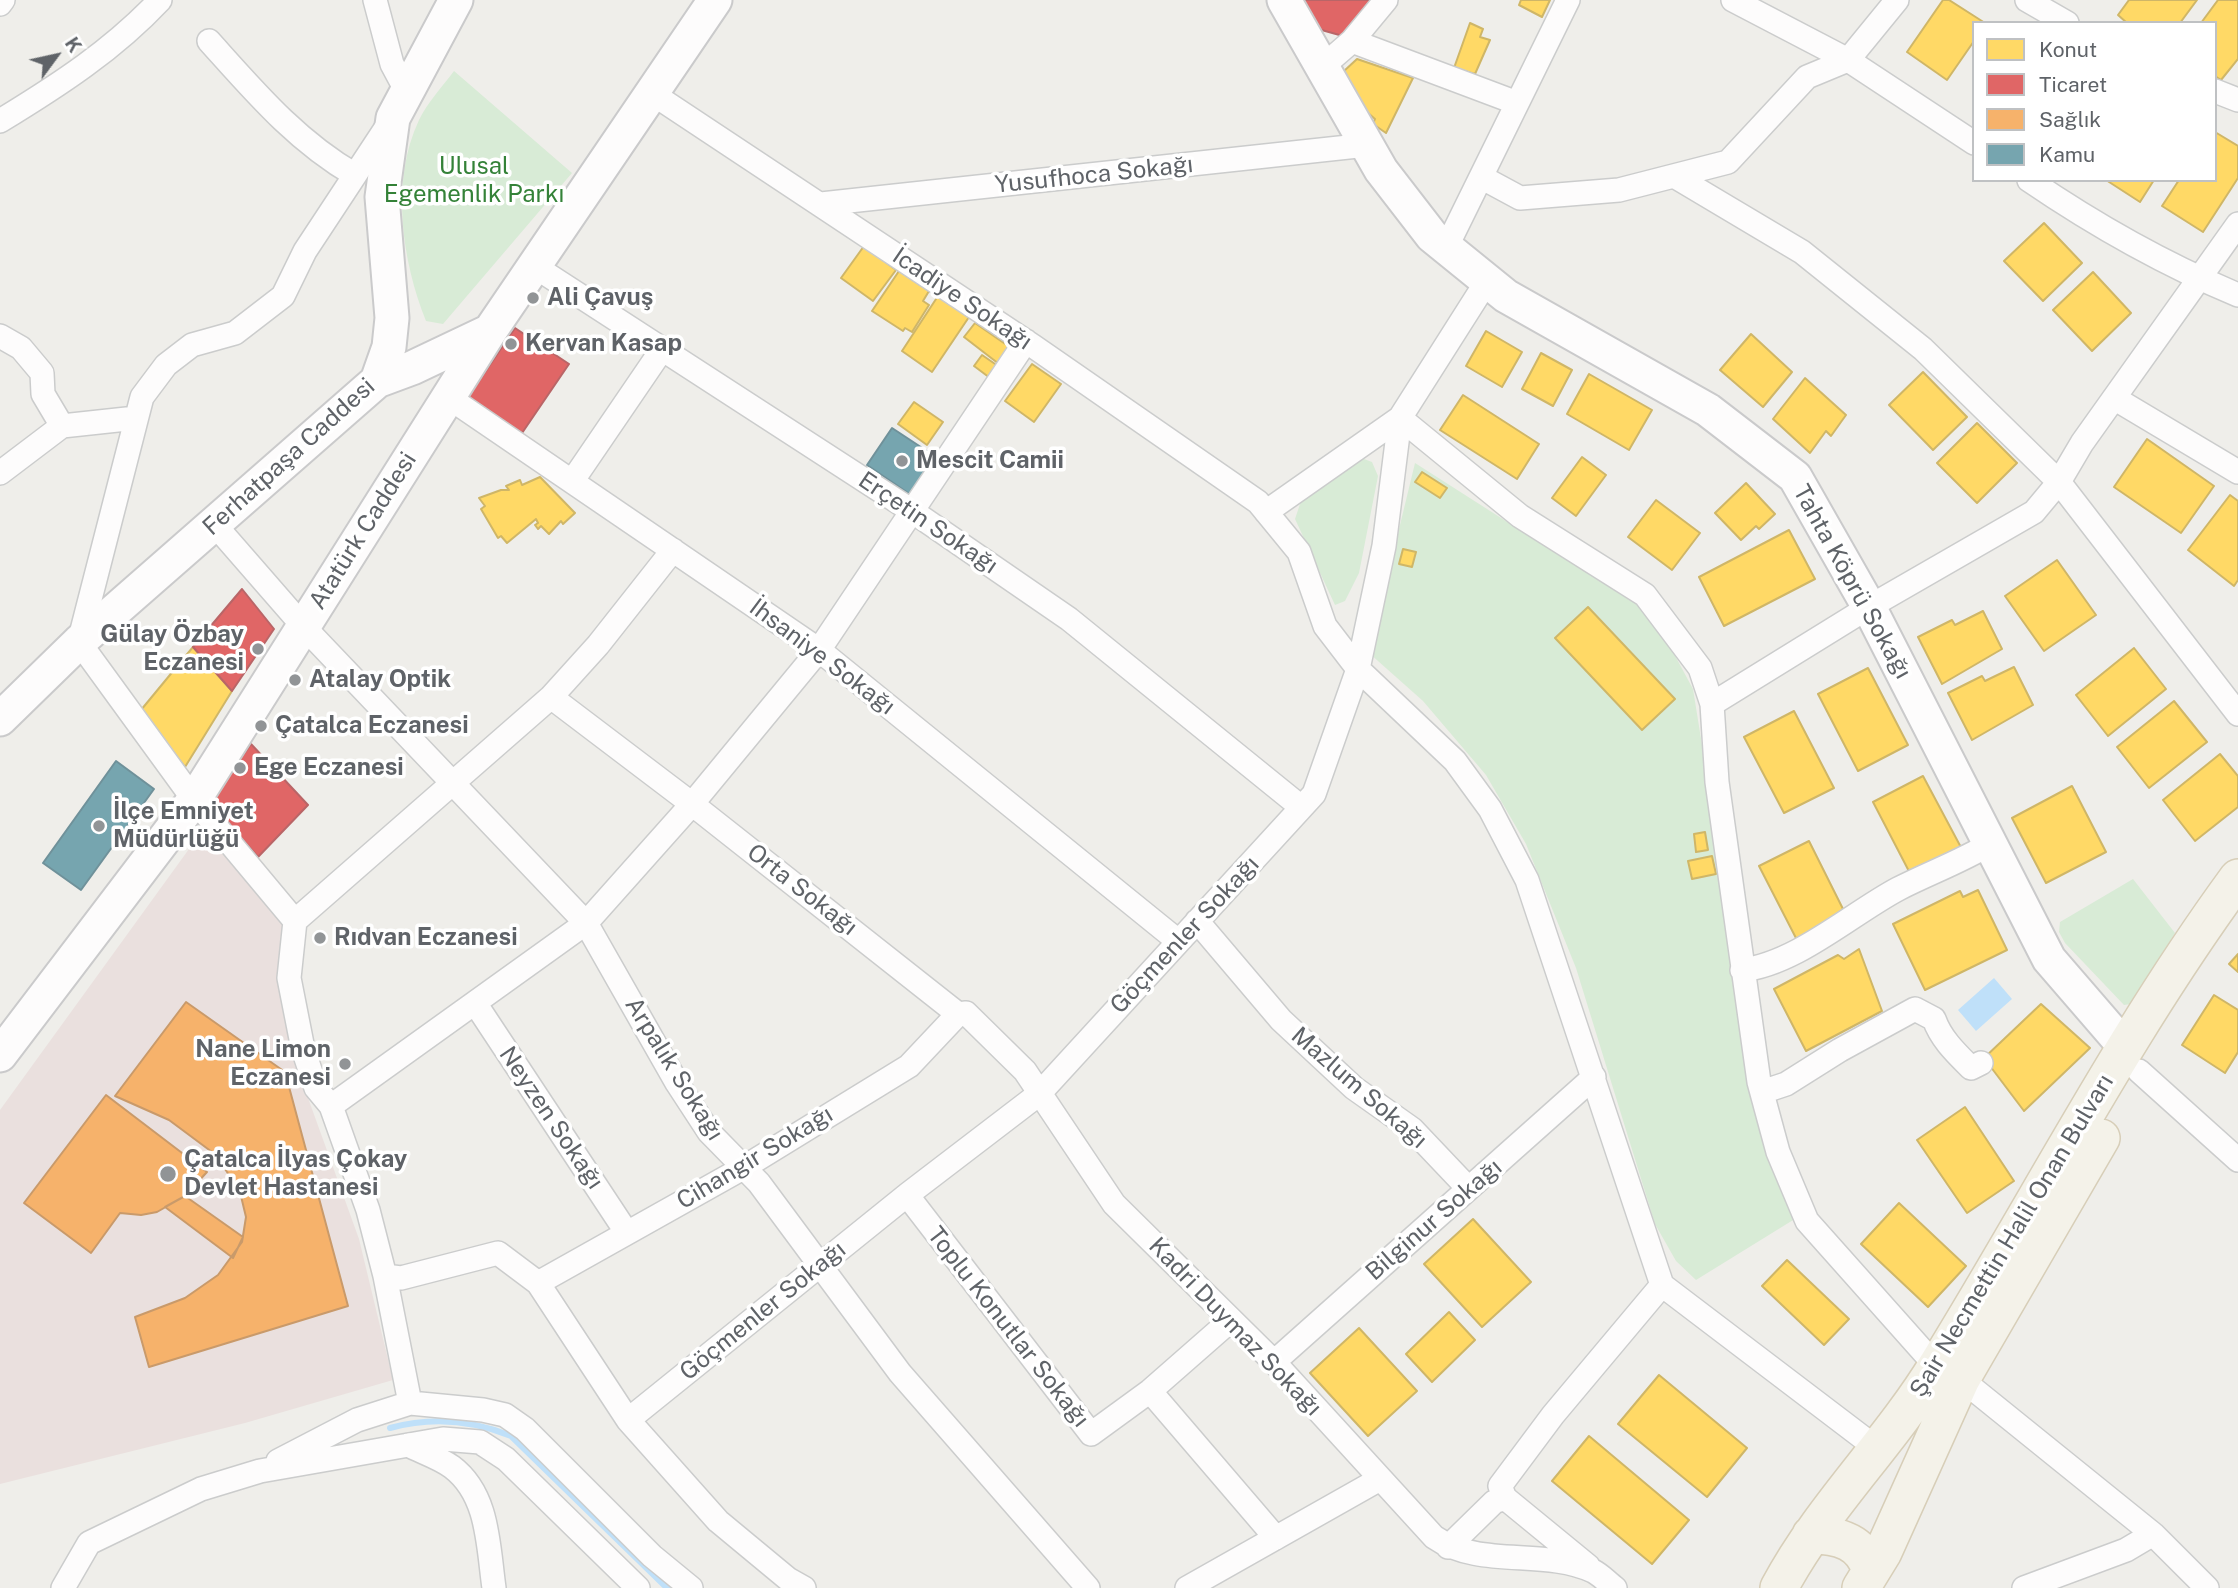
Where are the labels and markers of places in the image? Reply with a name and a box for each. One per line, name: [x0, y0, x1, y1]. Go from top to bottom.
place label: Ali Çavuş: [547, 284, 654, 312]
marker: Ali Çavuş: [525, 290, 541, 306]
place label: Kervan Kasap: [525, 330, 682, 358]
marker: Kervan Kasap: [503, 336, 519, 352]
place label: Mescit Camii: [916, 447, 1064, 475]
marker: Mescit Camii: [894, 453, 910, 469]
place label: Gülay Özbay Eczanesi: [100, 621, 244, 677]
marker: Gülay Özbay Eczanesi: [250, 641, 266, 657]
place label: Atalay Optik: [309, 666, 451, 694]
marker: Atalay Optik: [287, 672, 303, 688]
place label: Çatalca Eczanesi: [275, 712, 469, 740]
marker: Çatalca Eczanesi: [253, 718, 269, 734]
place label: Ege Eczanesi: [254, 754, 404, 782]
marker: Ege Eczanesi: [232, 760, 248, 776]
place label: İlçe Emniyet Müdürlüğü: [113, 798, 254, 854]
marker: İlçe Emniyet Müdürlüğü: [91, 818, 107, 834]
place label: Rıdvan Eczanesi: [334, 924, 518, 952]
marker: Rıdvan Eczanesi: [312, 930, 328, 946]
place label: Nane Limon Eczanesi: [195, 1036, 331, 1092]
marker: Nane Limon Eczanesi: [337, 1056, 353, 1072]
place label: Çatalca İlyas Çokay Devlet Hastanesi: [184, 1146, 407, 1202]
marker: Çatalca İlyas Çokay Devlet Hastanesi: [158, 1164, 178, 1184]

